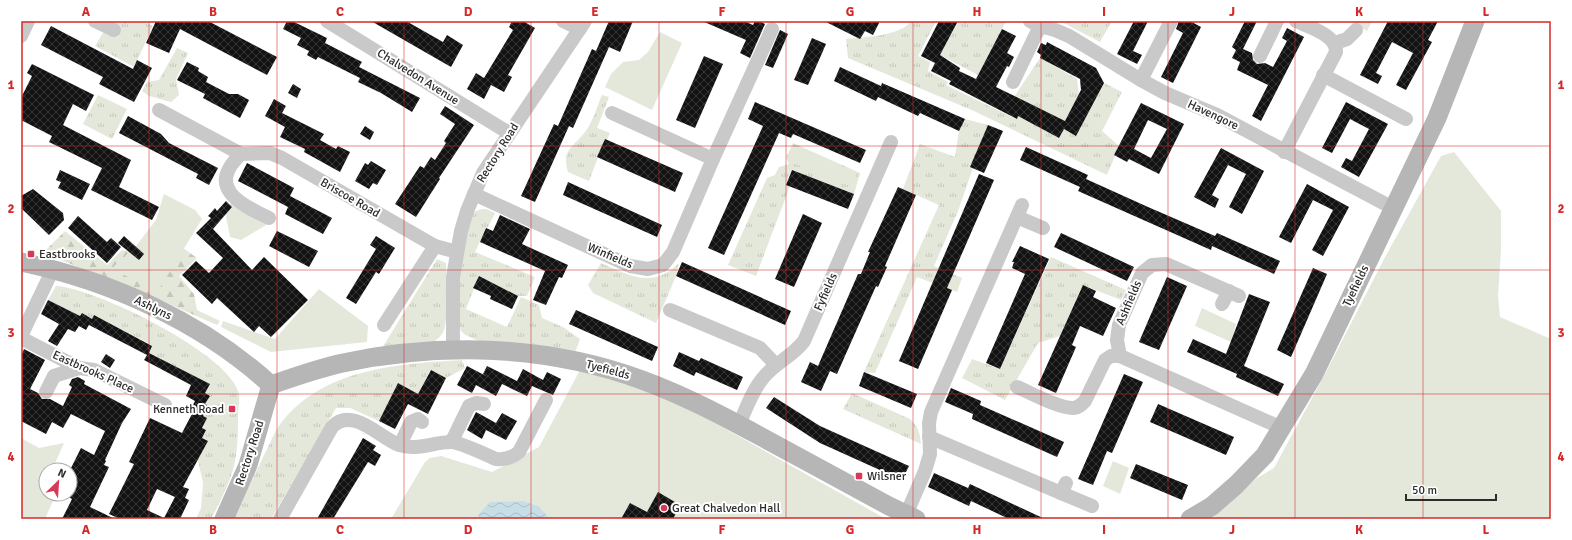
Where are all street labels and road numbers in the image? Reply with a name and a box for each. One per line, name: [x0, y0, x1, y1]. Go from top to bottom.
street label: Chalvedon Avenue: [374, 46, 462, 108]
street label: Havengore: [1185, 97, 1241, 133]
street label: Rectory Road: [474, 120, 522, 186]
street label: Briscoe Road: [318, 175, 382, 221]
street label: Winfields: [585, 240, 635, 272]
street label: Tyefields: [1339, 263, 1373, 309]
street label: Fyfields: [811, 271, 841, 313]
street label: Ashfields: [1113, 278, 1145, 328]
street label: Ashlyns: [132, 293, 174, 323]
street label: Eastbrooks Place: [50, 347, 136, 397]
street label: Tyefields: [585, 357, 631, 383]
street label: Rectory Road: [232, 418, 268, 488]

